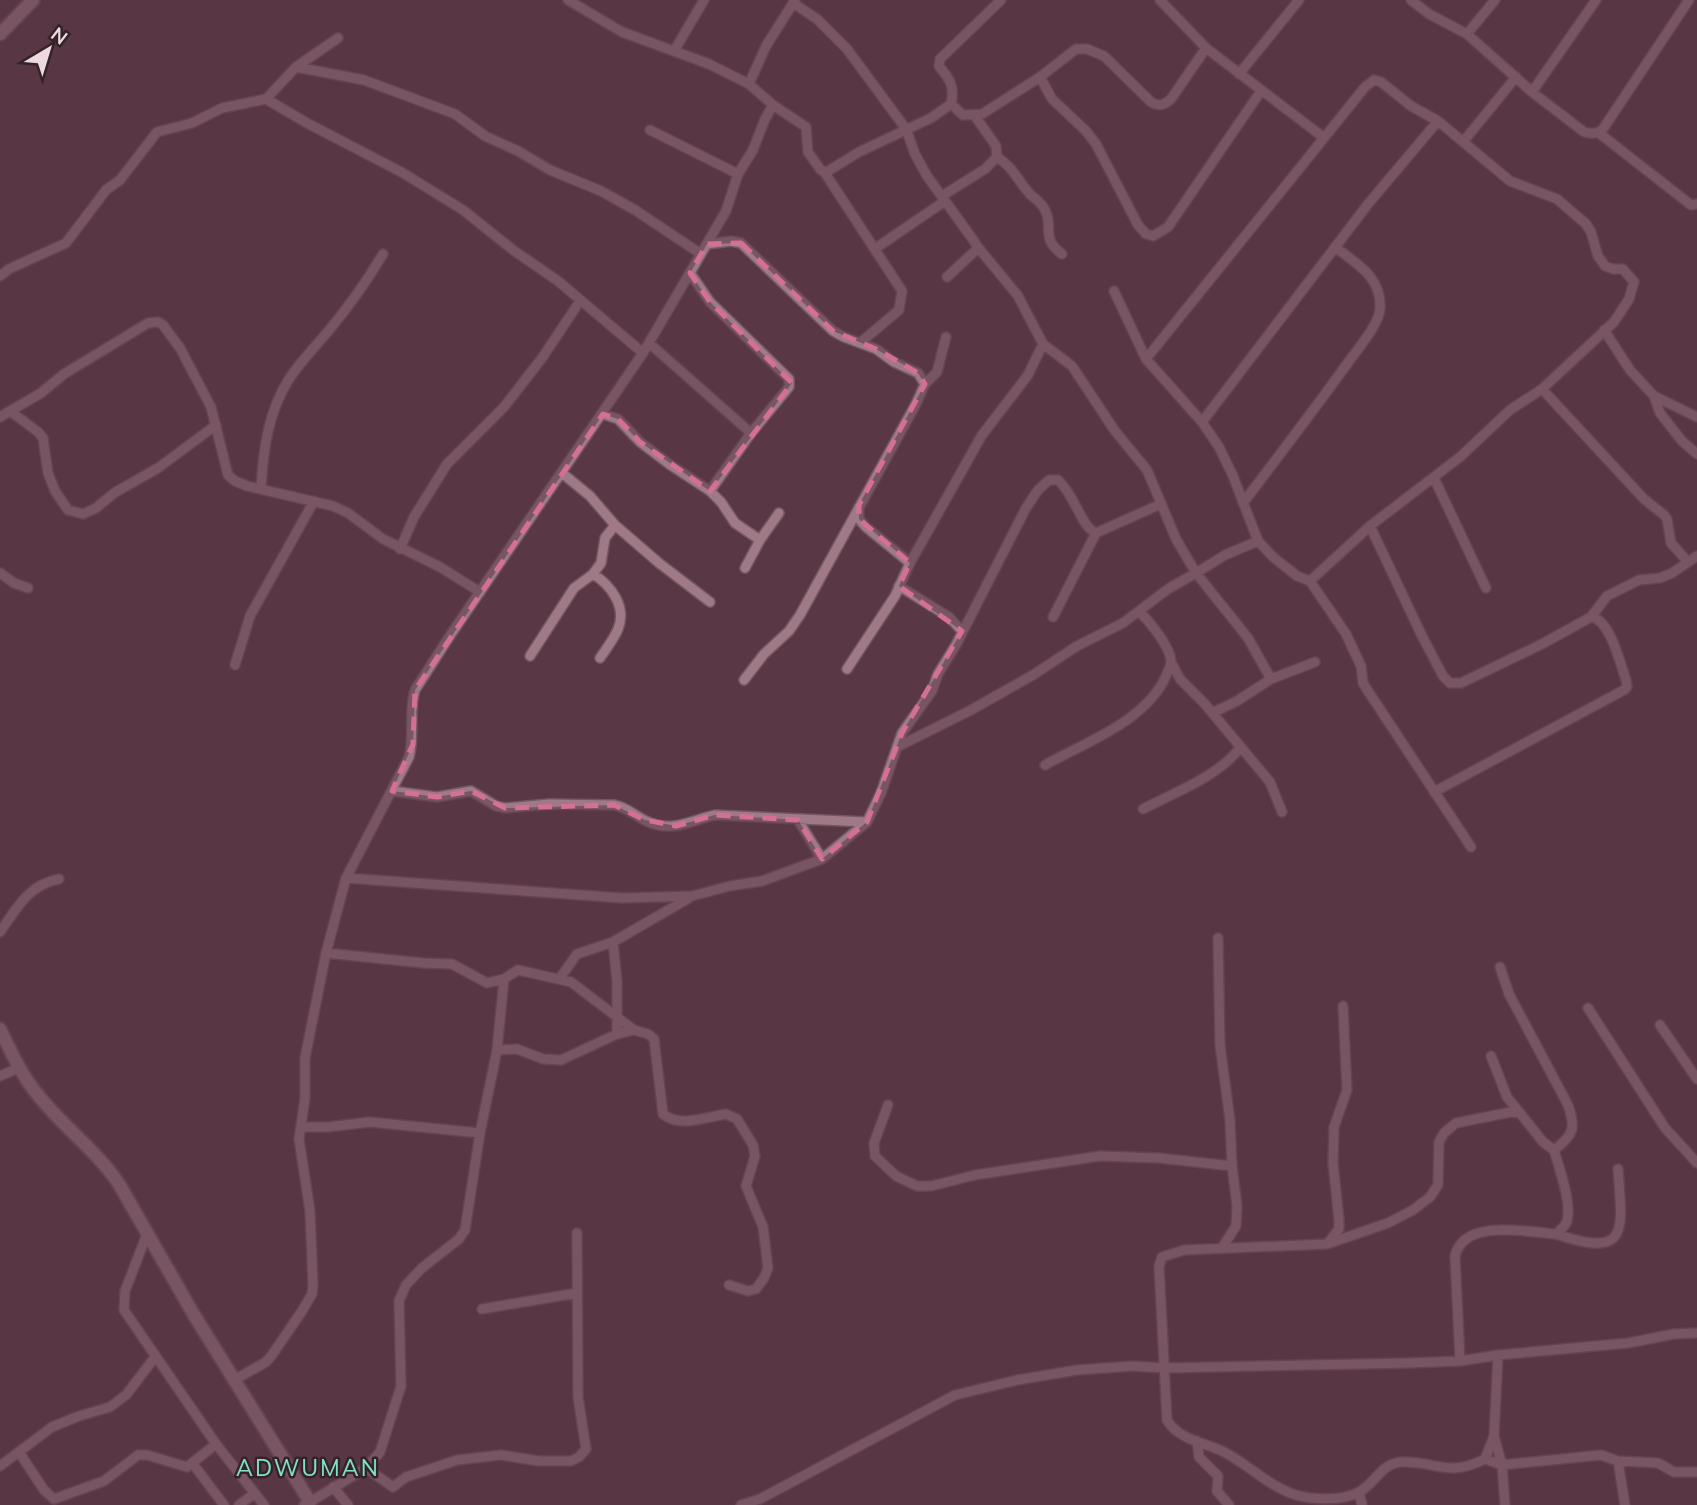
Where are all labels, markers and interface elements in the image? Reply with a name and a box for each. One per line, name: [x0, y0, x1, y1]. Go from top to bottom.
north arrow: [14, 14, 84, 84]
text: N: [46, 22, 73, 49]
district label: ADWUMAN: [236, 1453, 380, 1482]

